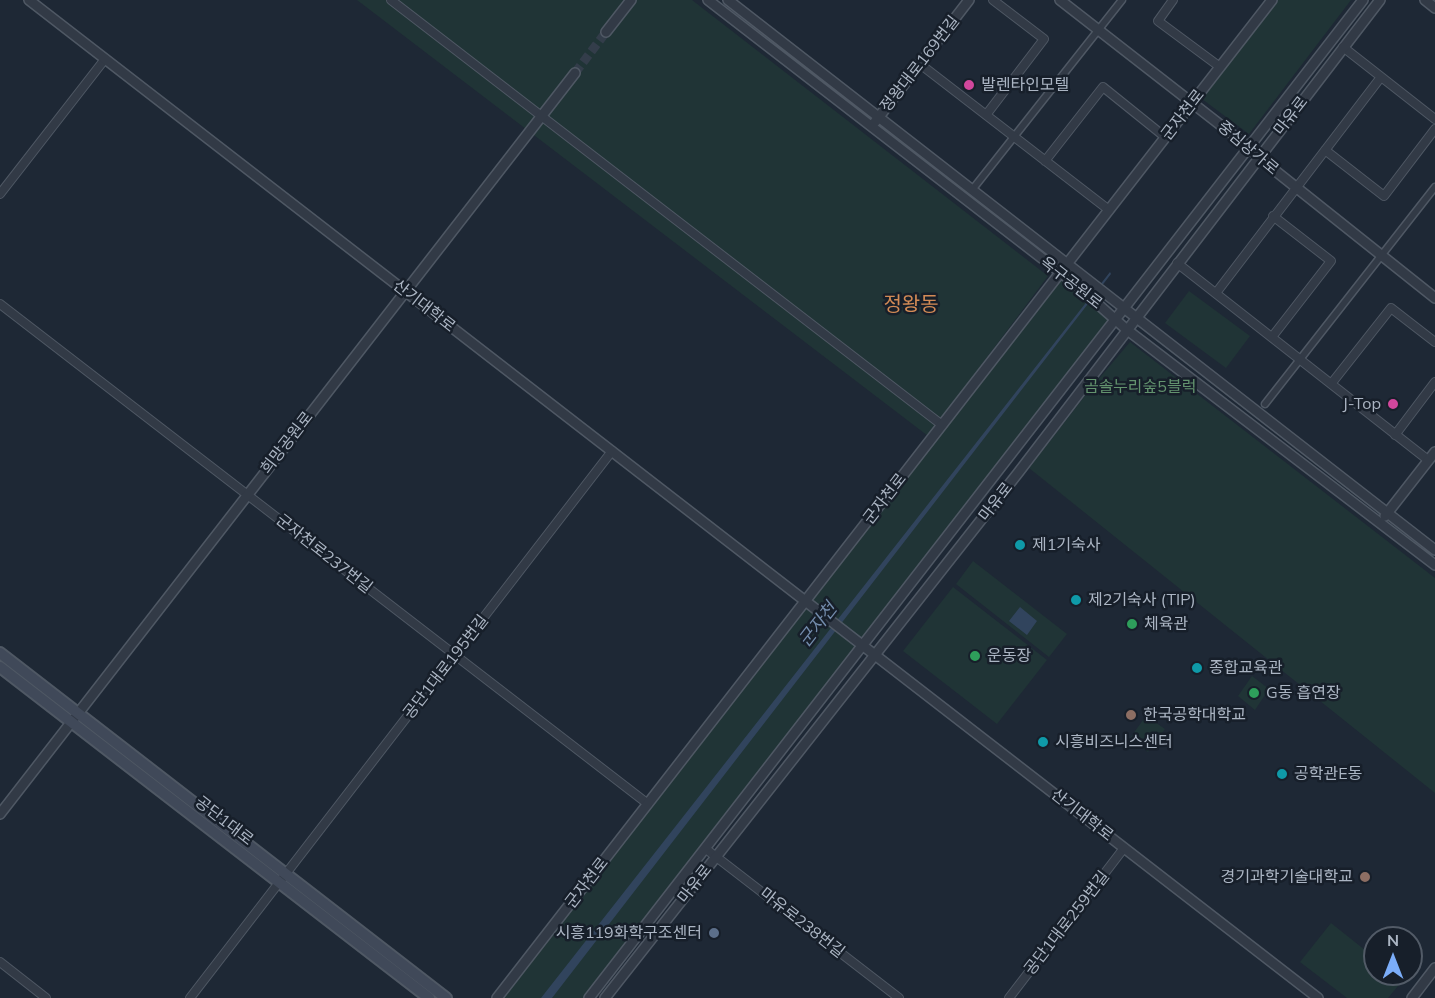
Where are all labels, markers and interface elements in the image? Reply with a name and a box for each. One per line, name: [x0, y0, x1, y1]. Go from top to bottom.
street label: 정왕대로169번길: [876, 12, 964, 116]
place label: 발렌타인모텔: [981, 75, 1069, 95]
marker: 발렌타인모텔: [962, 78, 976, 92]
street label: 군자천로: [1157, 86, 1209, 144]
street label: 마유로: [1270, 93, 1312, 139]
street label: 중심상가로: [1214, 117, 1282, 179]
street label: 옥구공원로: [1036, 253, 1106, 313]
street label: 산기대학로: [389, 276, 459, 336]
district label: 정왕동: [883, 293, 939, 317]
park label: 곰솔누리숲5블럭: [1084, 377, 1196, 397]
place label: J-Top: [1342, 394, 1381, 414]
marker: J-Top: [1386, 397, 1400, 411]
street label: 희망공원로: [257, 408, 317, 478]
street label: 군자천로: [859, 470, 911, 528]
street label: 마유로: [975, 479, 1017, 525]
street label: 군자천로237번길: [272, 510, 376, 598]
place label: 제1기숙사: [1032, 535, 1100, 555]
marker: 제1기숙사: [1013, 538, 1027, 552]
place label: 제2기숙사 (TIP): [1088, 590, 1196, 610]
marker: 제2기숙사 (TIP): [1069, 593, 1083, 607]
water label: 군자천: [794, 599, 842, 651]
street label: 공단1대로195번길: [399, 611, 493, 723]
place label: 체육관: [1144, 614, 1188, 634]
marker: 체육관: [1125, 617, 1139, 631]
place label: 운동장: [987, 646, 1031, 666]
marker: 운동장: [968, 649, 982, 663]
place label: 종합교육관: [1209, 658, 1283, 678]
marker: 종합교육관: [1190, 661, 1204, 675]
place label: G동 흡연장: [1266, 683, 1341, 703]
marker: G동 흡연장: [1247, 686, 1261, 700]
place label: 한국공학대학교: [1143, 705, 1246, 725]
marker: 한국공학대학교: [1124, 708, 1138, 722]
place label: 시흥비즈니스센터: [1055, 732, 1173, 752]
marker: 시흥비즈니스센터: [1036, 735, 1050, 749]
place label: 공학관E동: [1294, 764, 1362, 784]
marker: 공학관E동: [1275, 767, 1289, 781]
street label: 산기대학로: [1047, 785, 1117, 845]
street label: 공단1대로: [191, 792, 257, 850]
street label: 군자천로: [561, 854, 613, 912]
street label: 마유로: [674, 861, 716, 907]
street label: 공단1대로259번길: [1020, 867, 1114, 979]
place label: 경기과학기술대학교: [1221, 867, 1353, 887]
marker: 경기과학기술대학교: [1358, 870, 1372, 884]
street label: 마유로238번길: [756, 884, 848, 962]
place label: 시흥119화학구조센터: [555, 923, 702, 943]
marker: 시흥119화학구조센터: [707, 926, 721, 940]
north arrow: [1363, 926, 1423, 986]
text: N: [1387, 930, 1399, 950]

